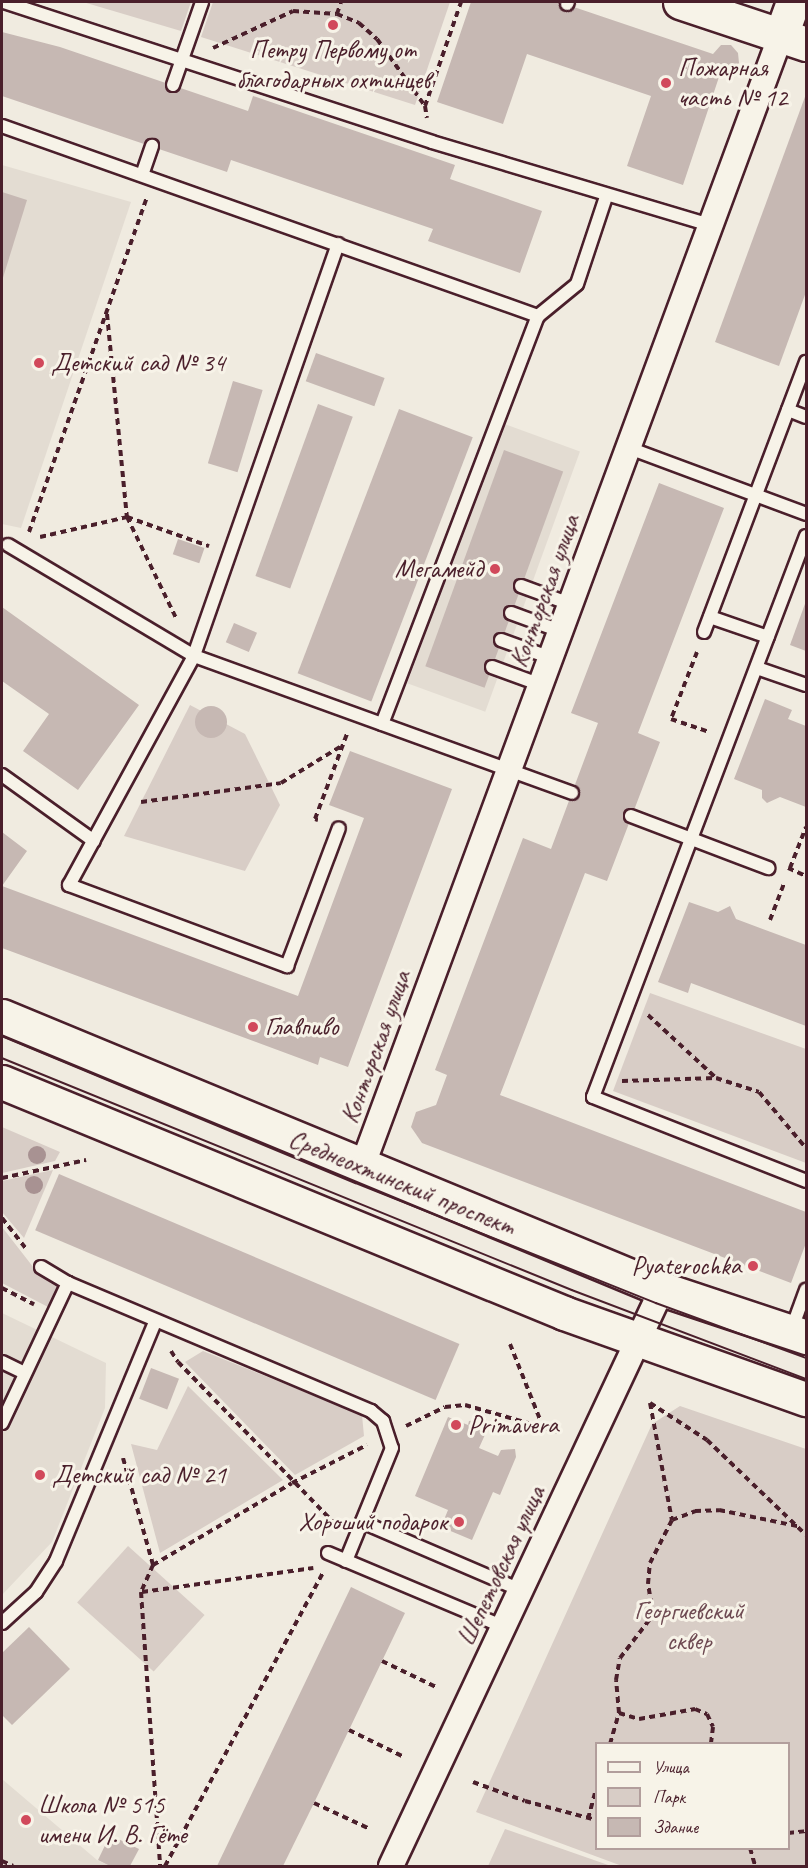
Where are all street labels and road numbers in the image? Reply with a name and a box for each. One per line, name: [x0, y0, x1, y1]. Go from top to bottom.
street label: Конторская улица: [503, 510, 587, 672]
street label: Конторская улица: [334, 966, 418, 1128]
street label: Среднеохтинский проспект: [284, 1123, 520, 1243]
street label: Шепетовская улица: [450, 1480, 552, 1652]

